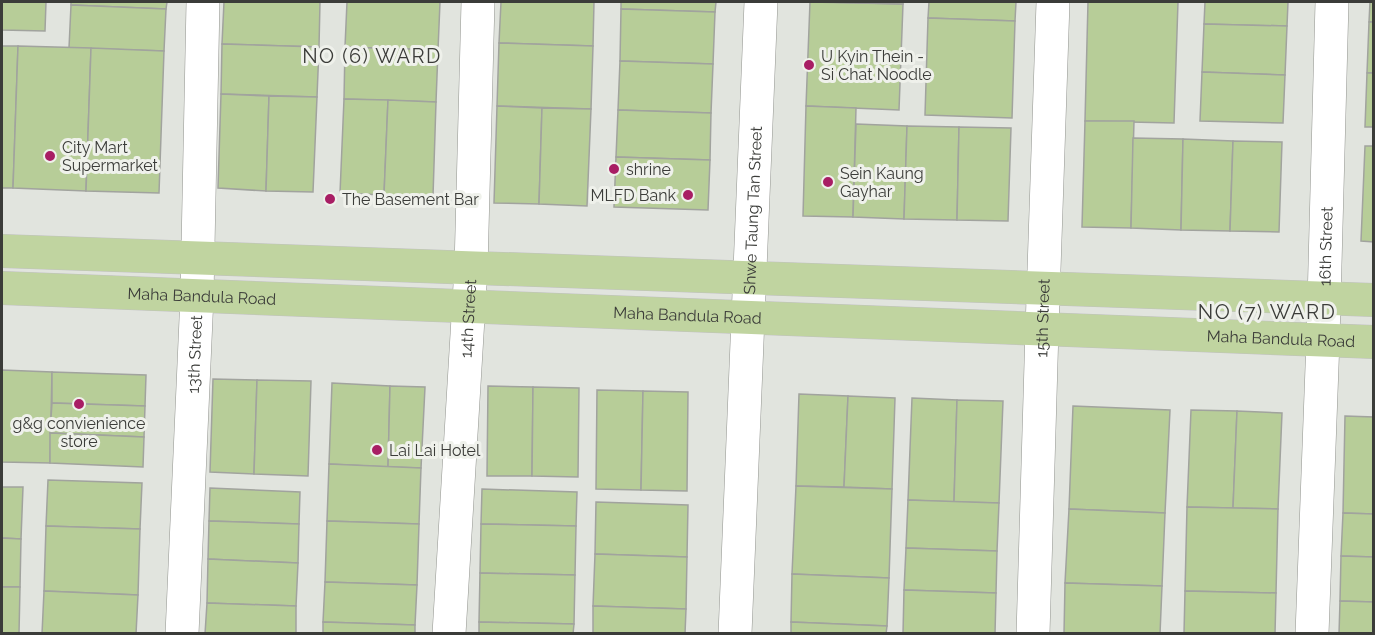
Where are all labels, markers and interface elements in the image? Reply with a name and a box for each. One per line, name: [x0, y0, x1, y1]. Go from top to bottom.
district label: NO (6) WARD: [302, 44, 442, 68]
place label: U Kyin Thein - Si Chat Noodle: [821, 47, 932, 84]
marker: U Kyin Thein - Si Chat Noodle: [802, 58, 816, 72]
street label: Shwe Taung Tan Street: [740, 125, 766, 295]
place label: City Mart Supermarket: [62, 138, 159, 175]
marker: City Mart Supermarket: [43, 149, 57, 163]
place label: shrine: [626, 160, 671, 179]
marker: shrine: [607, 162, 621, 176]
place label: Sein Kaung Gayhar: [840, 164, 924, 201]
marker: Sein Kaung Gayhar: [821, 175, 835, 189]
place label: MLFD Bank: [591, 186, 677, 205]
marker: MLFD Bank: [681, 188, 695, 202]
place label: The Basement Bar: [342, 190, 479, 209]
marker: The Basement Bar: [323, 192, 337, 206]
street label: 16th Street: [1315, 206, 1337, 286]
street label: 14th Street: [457, 278, 480, 359]
street label: 15th Street: [1032, 278, 1054, 358]
street label: Maha Bandula Road: [127, 284, 277, 309]
district label: NO (7) WARD: [1198, 300, 1336, 324]
street label: Maha Bandula Road: [613, 303, 762, 328]
street label: 13th Street: [184, 314, 206, 394]
street label: Maha Bandula Road: [1206, 326, 1356, 351]
marker: g&g convienience store: [72, 397, 86, 411]
place label: g&g convienience store: [13, 414, 145, 451]
place label: Lai Lai Hotel: [389, 441, 481, 460]
marker: Lai Lai Hotel: [370, 443, 384, 457]

